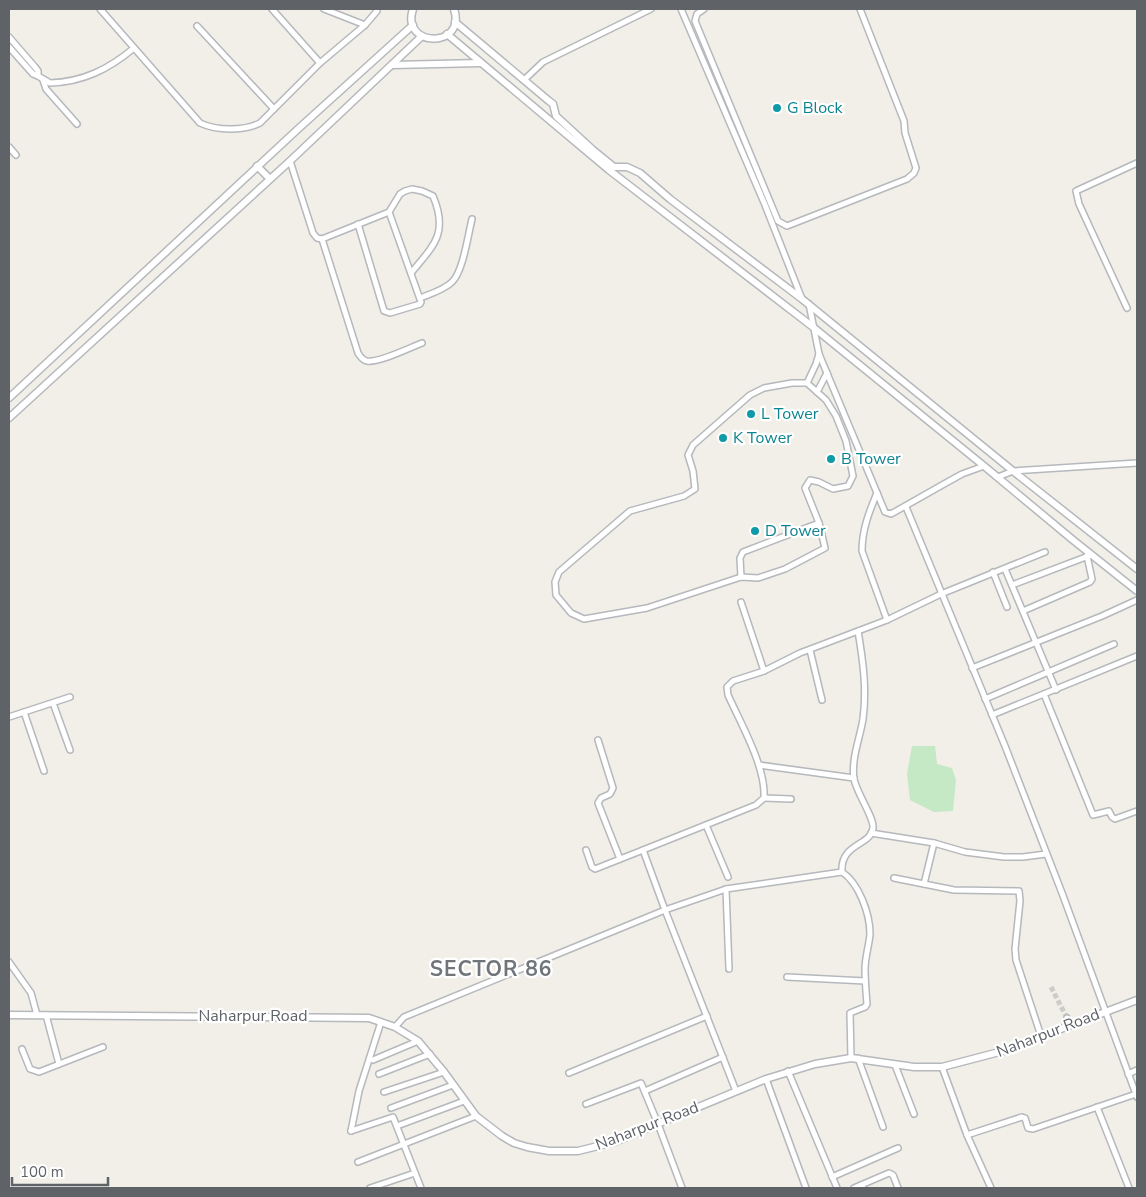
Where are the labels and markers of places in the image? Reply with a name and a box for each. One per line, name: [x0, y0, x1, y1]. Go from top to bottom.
place label: G Block: [787, 97, 844, 119]
marker: G Block: [771, 102, 783, 114]
place label: L Tower: [761, 403, 819, 425]
marker: L Tower: [745, 408, 757, 420]
place label: K Tower: [733, 427, 792, 449]
marker: K Tower: [717, 432, 729, 444]
place label: B Tower: [841, 448, 901, 470]
marker: B Tower: [825, 453, 837, 465]
place label: D Tower: [765, 520, 826, 542]
marker: D Tower: [749, 525, 761, 537]

